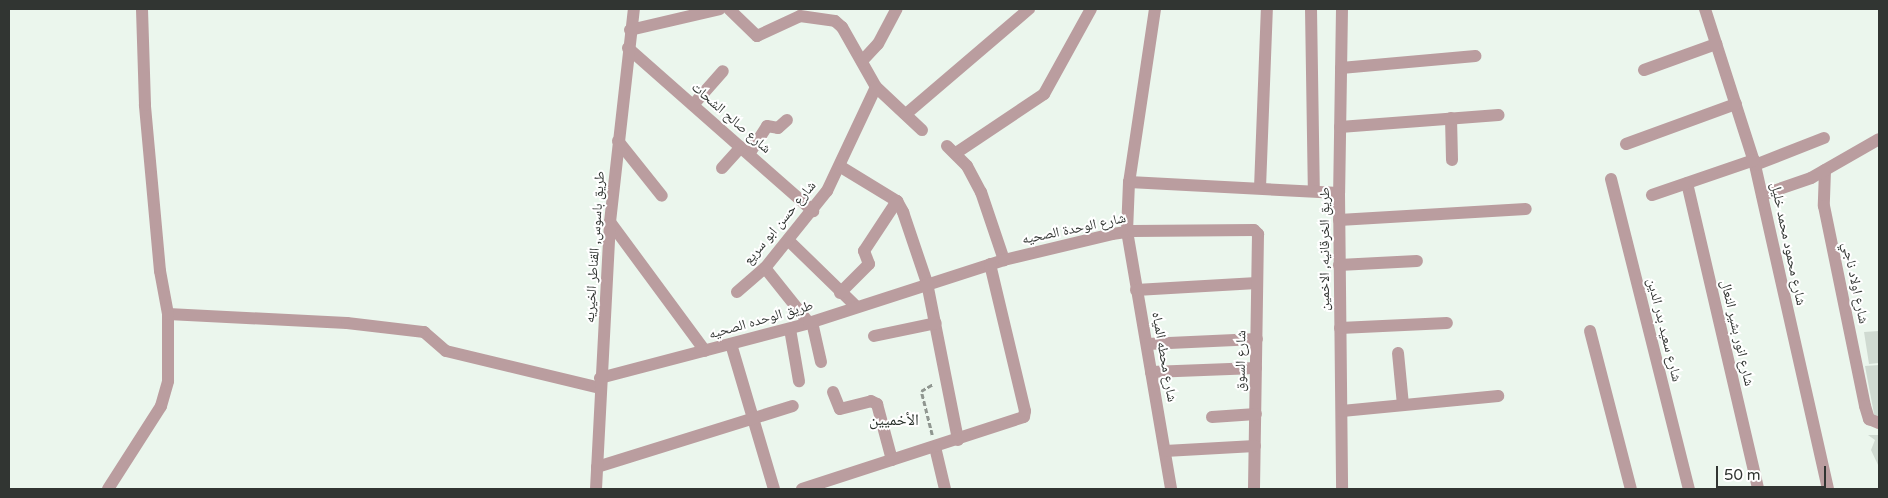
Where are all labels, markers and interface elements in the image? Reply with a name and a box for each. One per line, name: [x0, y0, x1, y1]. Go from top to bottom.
street label: شارع صالح الشحات: [688, 79, 774, 157]
street label: طريق باسوس, القناطر الخيريه: [581, 170, 609, 324]
street label: شارع حسن ابو سريع: [740, 178, 820, 268]
street label: شارع محمود محمد خليل: [1767, 181, 1809, 307]
street label: طريق الخرقانيه, الاخمين: [1317, 187, 1333, 311]
street label: شارع الوحدة الصحيه: [1020, 210, 1128, 248]
street label: شارع اولاد ناجي: [1838, 241, 1872, 325]
street label: شارع سعيد بدر الدين: [1643, 277, 1685, 383]
street label: شارع انور بشير النعال: [1717, 278, 1757, 388]
street label: طريق الوحده الصحيه: [707, 297, 815, 343]
street label: شارع محطه المياه: [1148, 311, 1180, 403]
street label: شارع السوق: [1232, 330, 1250, 392]
district label: الأخميين: [869, 410, 919, 430]
scale bar: [1718, 456, 1828, 488]
text: 50 m: [1724, 466, 1761, 484]

